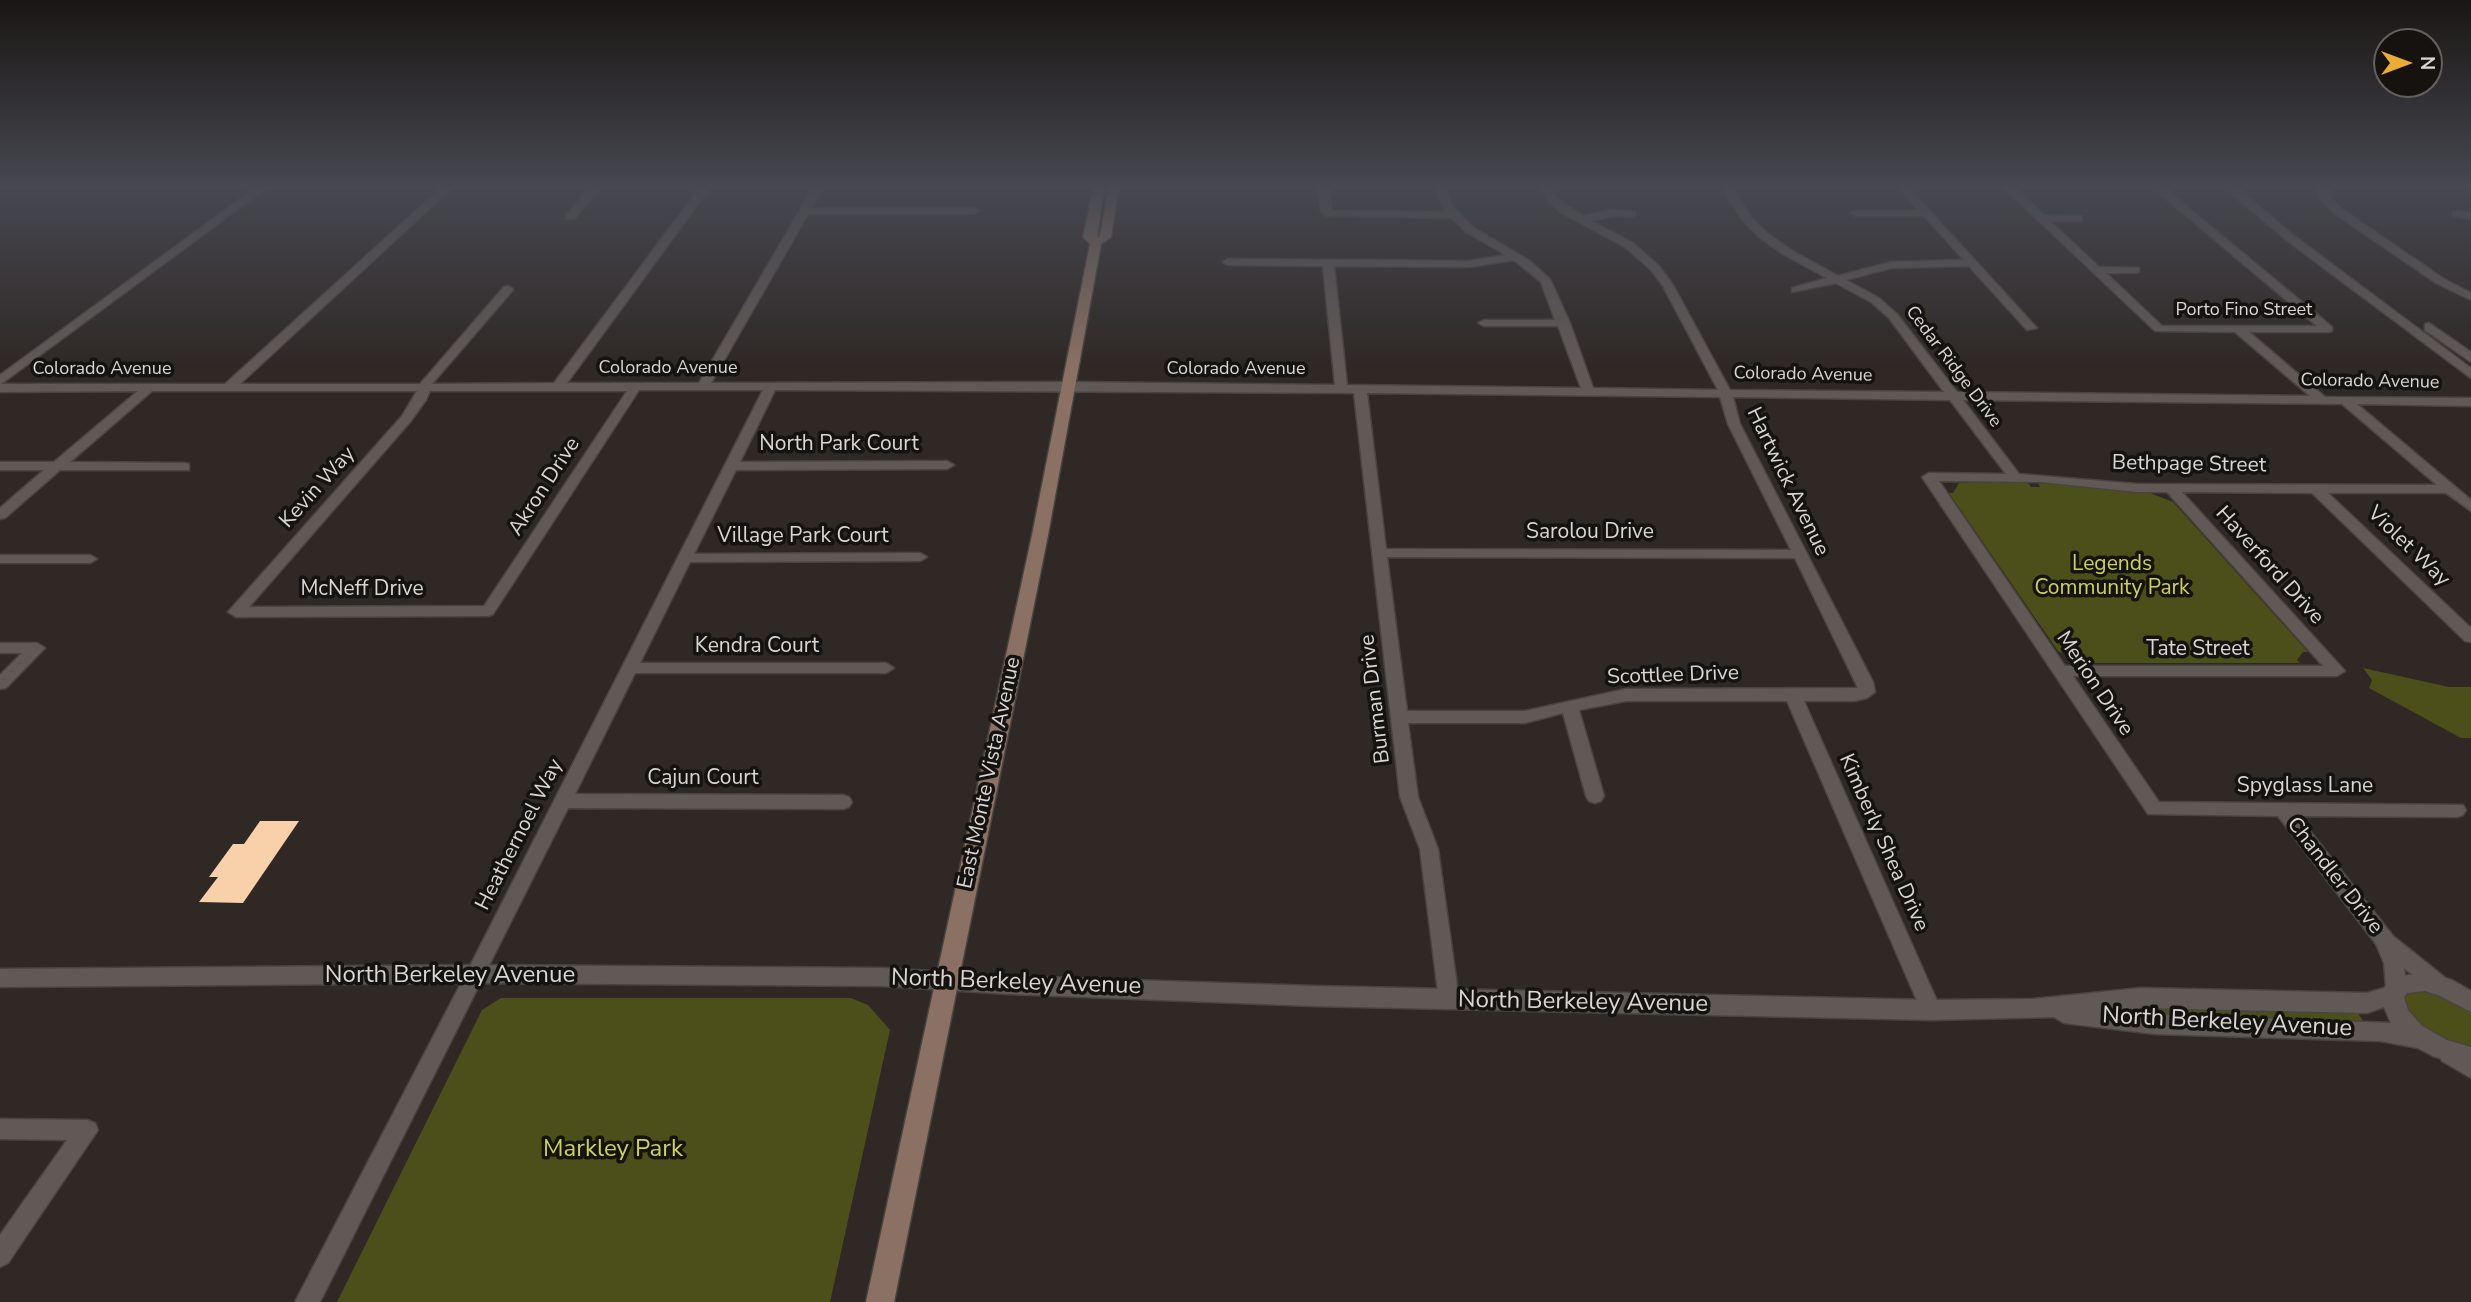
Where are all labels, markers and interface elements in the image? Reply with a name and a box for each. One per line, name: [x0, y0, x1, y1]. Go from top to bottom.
north arrow: [2373, 28, 2443, 98]
text: N: [2414, 56, 2440, 70]
street label: Porto Fino Street: [2176, 300, 2312, 322]
street label: Cedar Ridge Drive: [1900, 302, 2006, 432]
street label: Colorado Avenue: [598, 358, 738, 380]
street label: Colorado Avenue: [32, 359, 172, 381]
street label: Colorado Avenue: [1166, 359, 1306, 381]
street label: Colorado Avenue: [1733, 363, 1873, 387]
street label: Colorado Avenue: [2300, 370, 2440, 394]
street label: Hartwick Avenue: [1740, 404, 1834, 560]
street label: North Park Court: [759, 432, 919, 458]
street label: Akron Drive: [504, 433, 586, 541]
street label: Kevin Way: [275, 442, 361, 534]
street label: Bethpage Street: [2112, 451, 2266, 479]
street label: Haverford Drive: [2209, 502, 2329, 630]
street label: Violet Way: [2362, 502, 2454, 592]
street label: Sarolou Drive: [1526, 520, 1654, 546]
street label: Village Park Court: [717, 524, 889, 550]
park label: Legends Community Park: [2034, 552, 2190, 602]
street label: McNeff Drive: [300, 577, 424, 603]
street label: Merion Drive: [2050, 627, 2138, 741]
street label: Burman Drive: [1356, 633, 1396, 765]
street label: Kendra Court: [695, 634, 819, 660]
street label: Tate Street: [2146, 637, 2250, 663]
street label: East Monte Vista Avenue: [953, 655, 1027, 891]
street label: Scottlee Drive: [1607, 661, 1739, 691]
street label: Kimberly Shea Drive: [1833, 750, 1933, 936]
street label: Heathernoel Way: [471, 755, 569, 915]
street label: Cajun Court: [647, 766, 759, 792]
street label: Spyglass Lane: [2237, 774, 2373, 800]
street label: Chandler Drive: [2281, 813, 2387, 939]
street label: North Berkeley Avenue: [325, 962, 575, 990]
street label: North Berkeley Avenue: [890, 964, 1142, 1002]
street label: North Berkeley Avenue: [1458, 986, 1708, 1020]
street label: North Berkeley Avenue: [2101, 1002, 2353, 1044]
park label: Markley Park: [543, 1136, 683, 1164]

